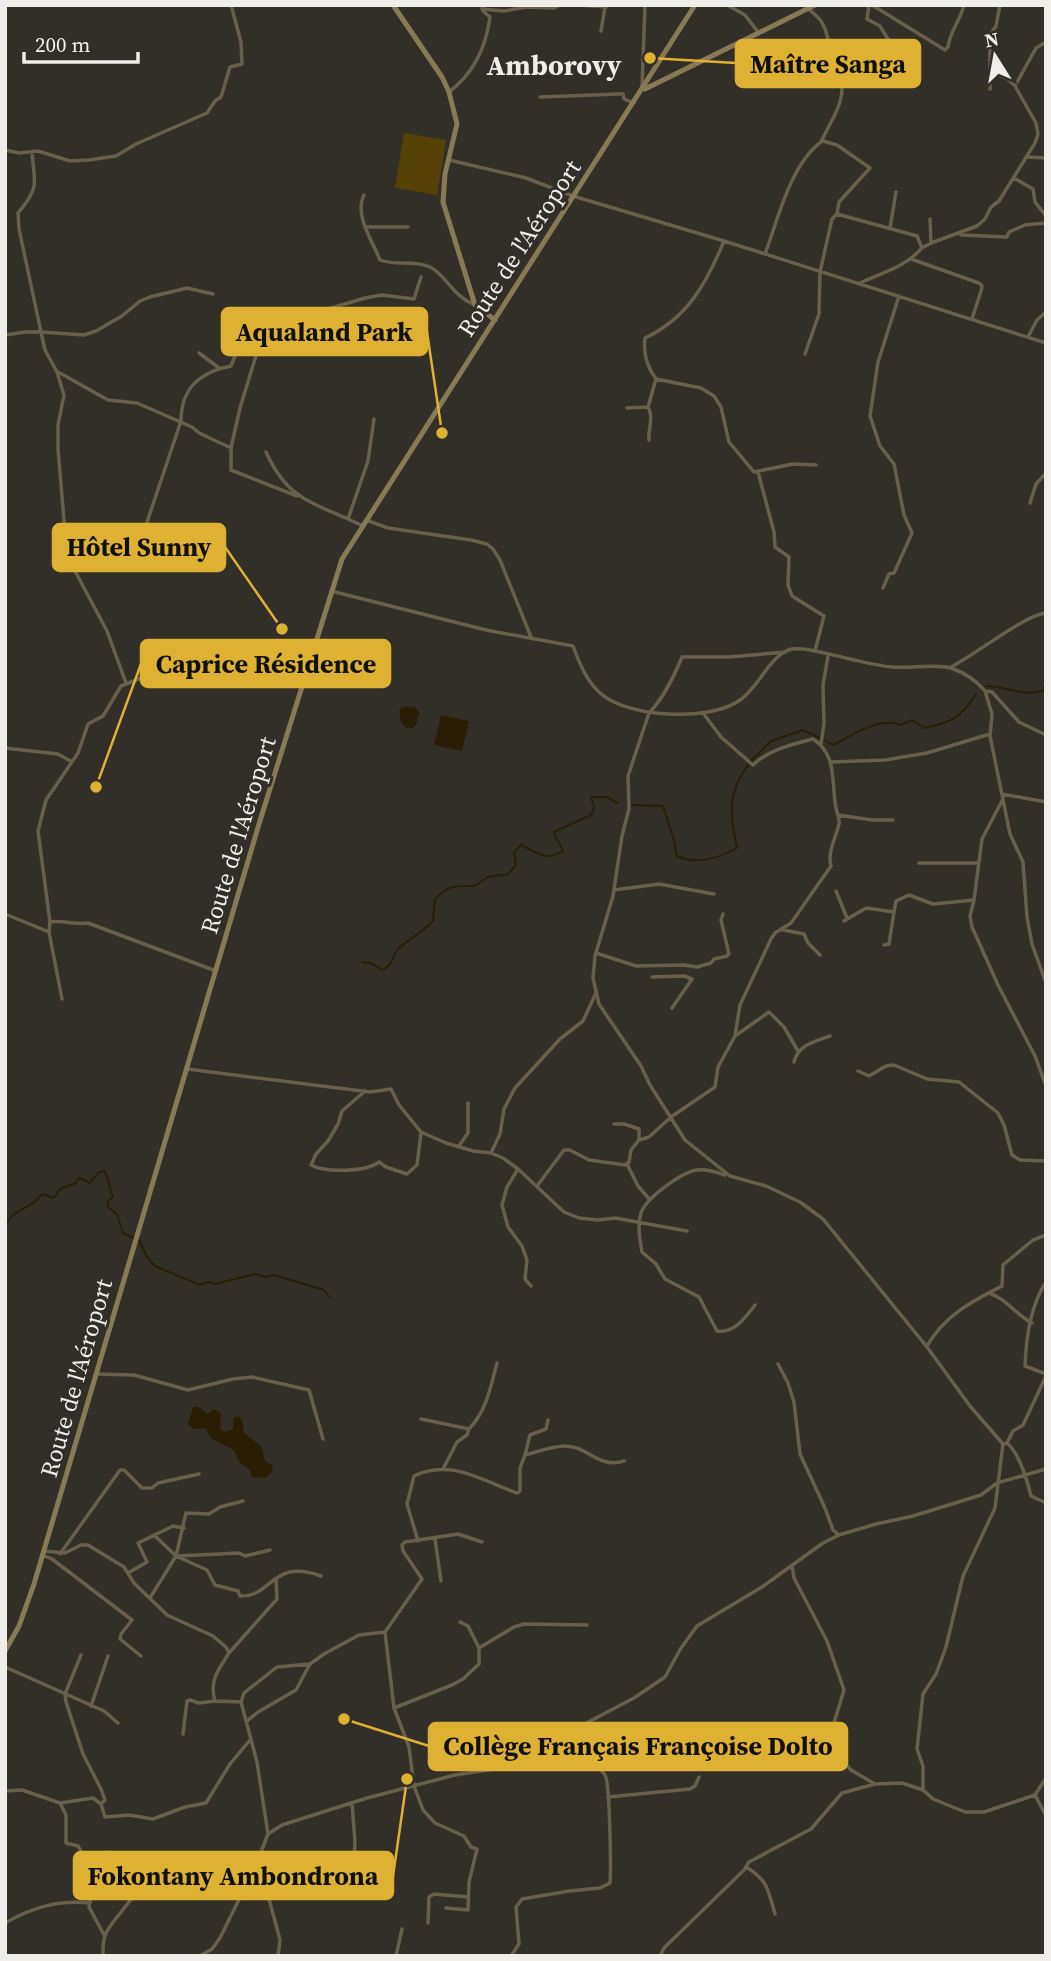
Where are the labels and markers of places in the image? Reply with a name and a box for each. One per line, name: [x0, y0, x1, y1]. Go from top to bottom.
callout: Maître Sanga: [736, 40, 920, 87]
callout: Aqualand Park: [222, 308, 427, 355]
callout: Hôtel Sunny: [53, 524, 225, 571]
callout: Caprice Résidence: [141, 640, 390, 687]
callout: Collège Français Françoise Dolto: [429, 1723, 847, 1770]
callout: Fokontany Ambondrona: [74, 1852, 393, 1899]

